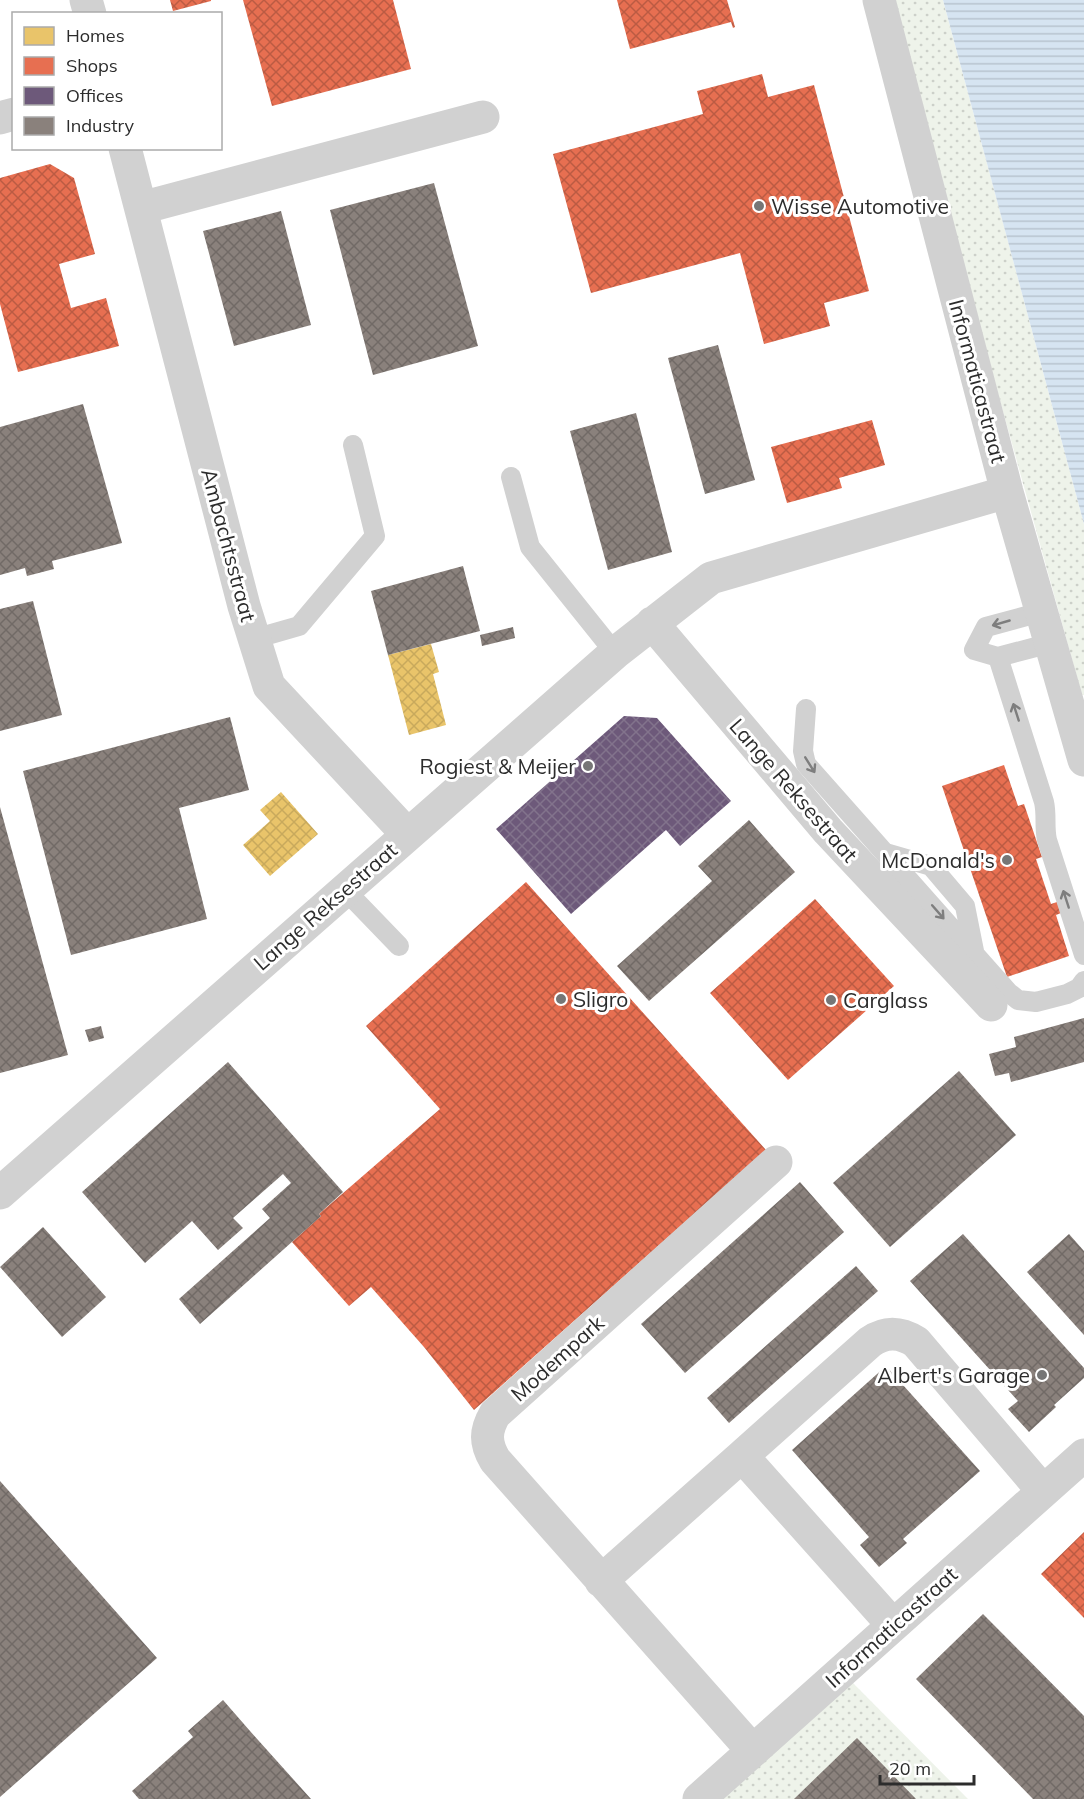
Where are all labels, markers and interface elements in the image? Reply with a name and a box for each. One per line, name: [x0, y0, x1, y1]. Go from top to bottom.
legend: [12, 12, 222, 150]
text: Homes: [66, 24, 125, 47]
text: Shops: [66, 54, 118, 77]
text: Offices: [66, 84, 124, 107]
text: Industry: [66, 114, 135, 137]
place label: Wisse Automotive: [771, 193, 949, 219]
marker: Wisse Automotive: [752, 199, 766, 213]
street label: Informaticastraat: [944, 296, 1012, 466]
street label: Ambachtsstraat: [196, 466, 262, 624]
one-way arrow: [992, 618, 1011, 629]
one-way arrow: [1010, 703, 1021, 722]
street label: Lange Reksestraat: [725, 713, 863, 867]
place label: Rogiest & Meijer: [419, 753, 576, 779]
one-way arrow: [804, 756, 816, 773]
marker: Rogiest & Meijer: [581, 759, 595, 773]
street label: Lange Reksestraat: [248, 837, 402, 975]
place label: McDonald's: [881, 847, 995, 873]
marker: McDonald's: [1000, 853, 1014, 867]
one-way arrow: [1060, 890, 1071, 909]
one-way arrow: [931, 904, 945, 919]
place label: Sligro: [573, 986, 628, 1012]
place label: Carglass: [843, 987, 928, 1013]
marker: Sligro: [554, 992, 568, 1006]
marker: Carglass: [824, 993, 838, 1007]
street label: Modempark: [505, 1309, 609, 1407]
place label: Albert's Garage: [877, 1362, 1030, 1388]
marker: Albert's Garage: [1035, 1368, 1049, 1382]
street label: Informaticastraat: [820, 1561, 962, 1693]
scale bar: [880, 1748, 974, 1786]
text: 20 m: [889, 1757, 931, 1780]

